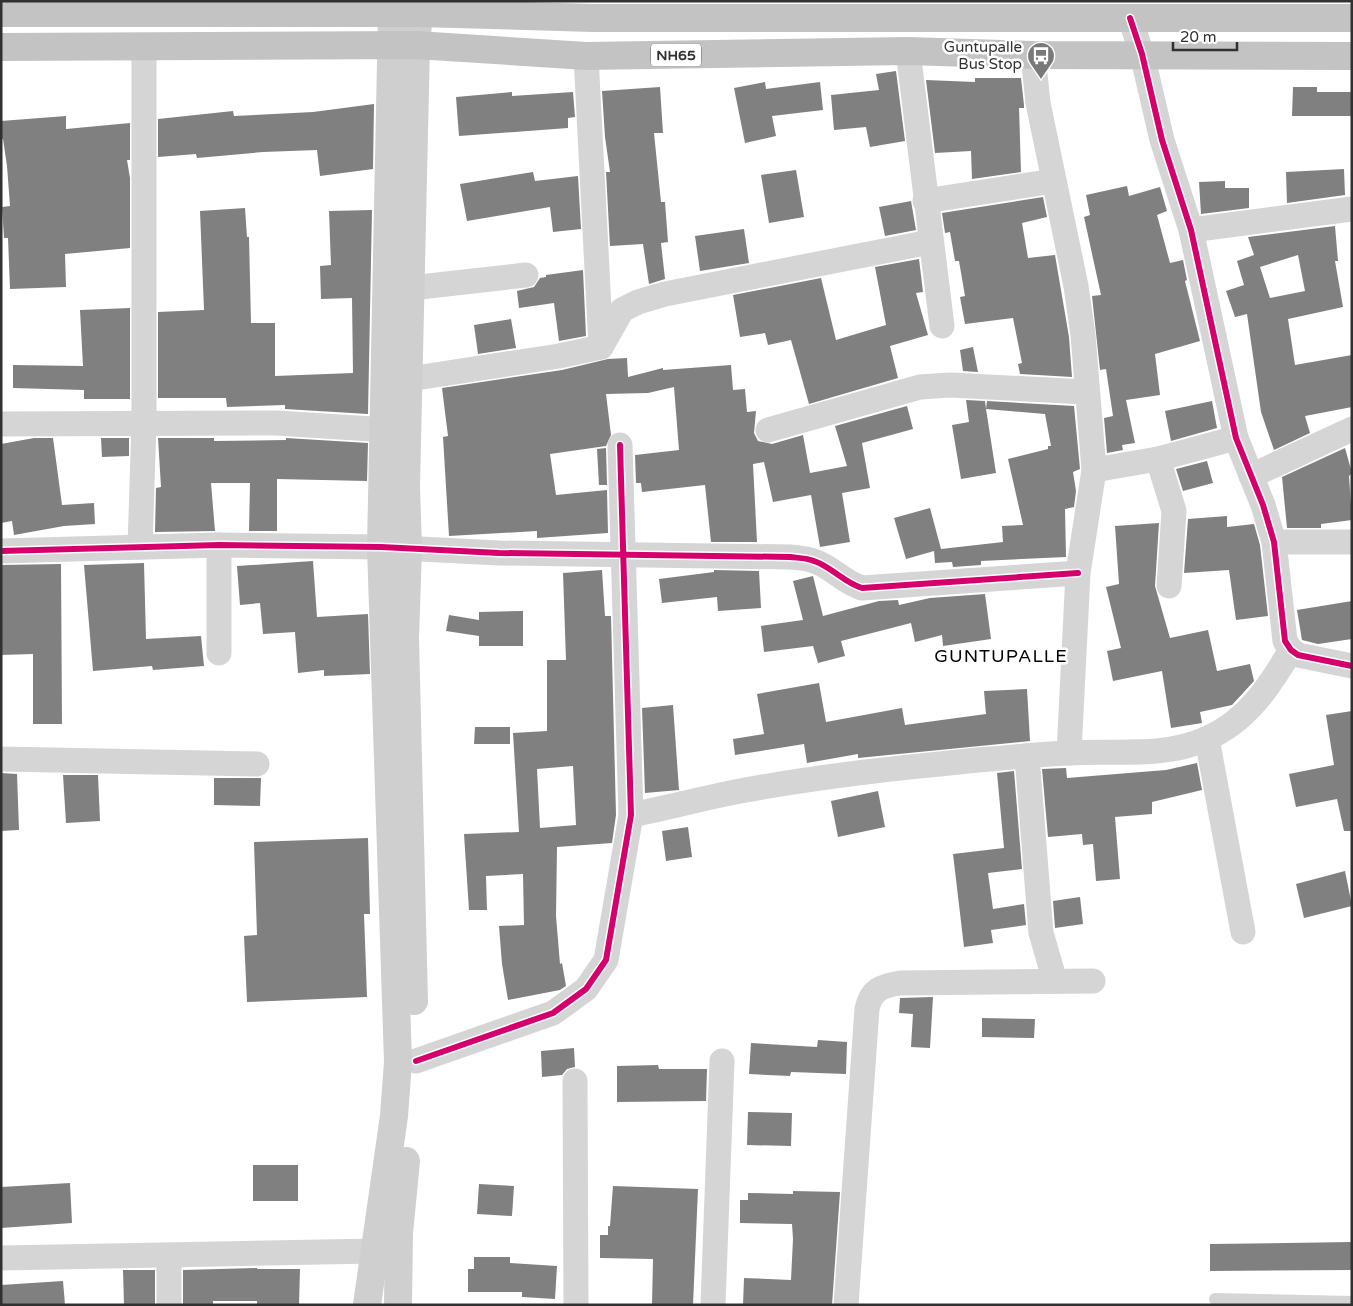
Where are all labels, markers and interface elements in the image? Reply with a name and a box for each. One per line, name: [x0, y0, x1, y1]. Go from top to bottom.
scale bar: [1173, 20, 1237, 52]
text: 20 m: [1180, 28, 1217, 46]
place label: Guntupalle Bus Stop: [944, 38, 1022, 73]
bus stop icon: Guntupalle Bus Stop: [1026, 41, 1056, 80]
road number: NH65: [651, 44, 701, 66]
district label: GUNTUPALLE: [934, 645, 1068, 667]

